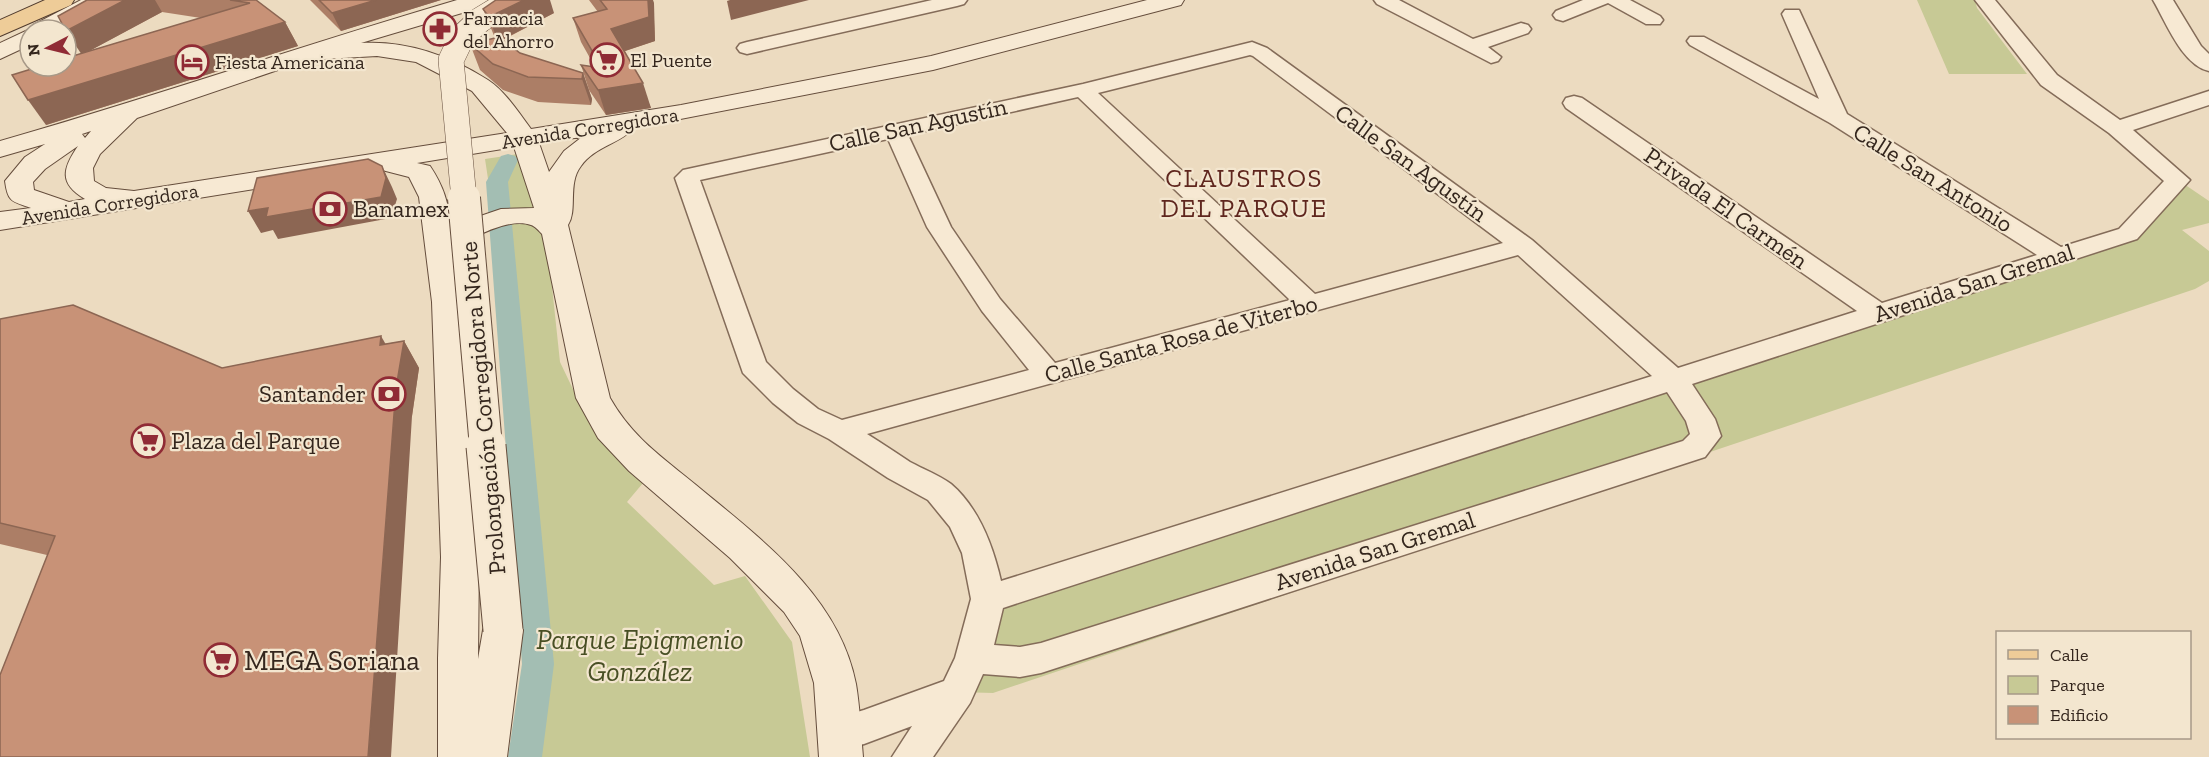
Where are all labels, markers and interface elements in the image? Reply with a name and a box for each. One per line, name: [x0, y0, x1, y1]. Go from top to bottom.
place label: Farmacia del Ahorro: [463, 6, 554, 53]
pharmacy icon: Farmacia del Ahorro: [422, 11, 458, 47]
north arrow: [18, 18, 78, 78]
supermarket icon: El Puente: [589, 42, 625, 78]
text: N: [23, 43, 44, 57]
hotel icon: Fiesta Americana: [174, 44, 210, 80]
place label: El Puente: [630, 48, 712, 72]
place label: Fiesta Americana: [215, 50, 365, 74]
street label: Calle San Agustín: [826, 91, 1010, 158]
street label: Calle San Agustín: [1329, 98, 1493, 228]
street label: Avenida Corregidora: [500, 102, 680, 154]
street label: Calle San Antonio: [1848, 117, 2018, 238]
street label: Privada El Carmén: [1639, 140, 1814, 275]
district label: CLAUSTROS DEL PARQUE: [1161, 162, 1327, 224]
street label: Avenida Corregidora: [20, 178, 200, 230]
bank icon: Banamex: [312, 191, 348, 227]
place label: Banamex: [353, 194, 449, 223]
street label: Avenida San Gremal: [1870, 237, 2077, 329]
street label: Prolongación Corregidora Norte: [453, 240, 512, 576]
street label: Calle Santa Rosa de Viterbo: [1041, 288, 1320, 389]
bank icon: Santander: [371, 376, 407, 412]
place label: Santander: [259, 379, 366, 408]
supermarket icon: Plaza del Parque: [130, 423, 166, 459]
place label: Plaza del Parque: [171, 426, 340, 455]
street label: Avenida San Gremal: [1271, 505, 1478, 597]
park label: Parque Epigmenio González: [536, 623, 744, 688]
legend: [1996, 631, 2191, 739]
supermarket icon: MEGA Soriana: [203, 642, 239, 678]
place label: MEGA Soriana: [244, 644, 420, 677]
text: Calle: [2050, 644, 2088, 666]
text: Parque: [2050, 674, 2105, 696]
text: Edificio: [2050, 704, 2108, 726]

